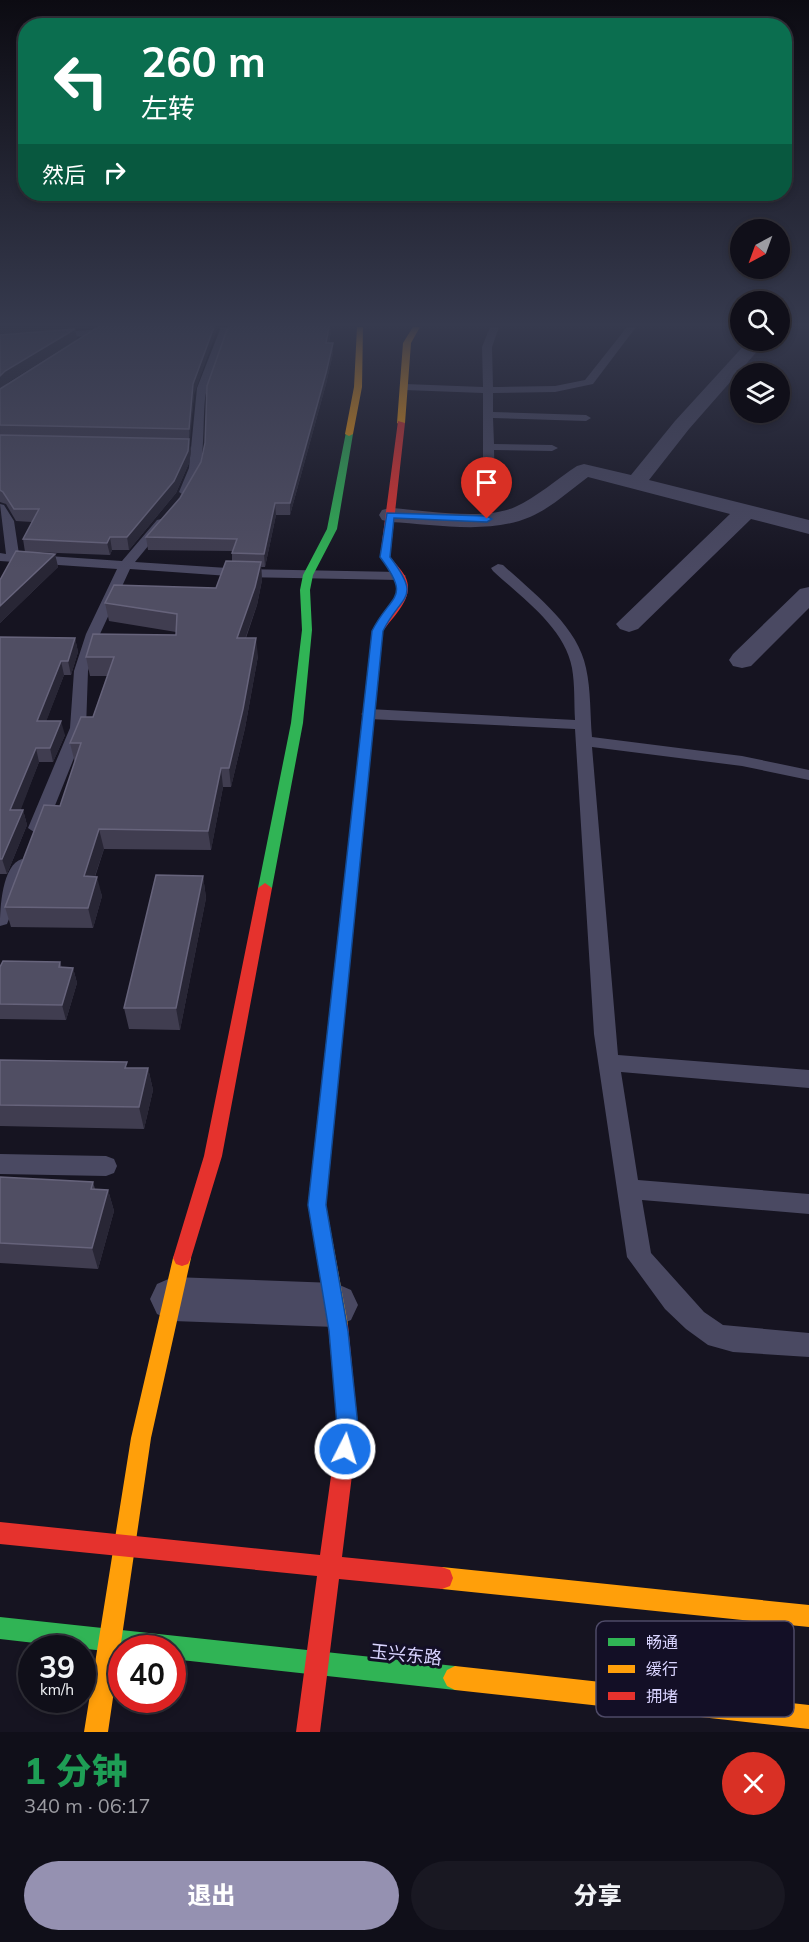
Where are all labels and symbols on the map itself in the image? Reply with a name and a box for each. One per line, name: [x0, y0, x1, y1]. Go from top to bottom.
north arrow: [730, 219, 790, 279]
pin: [461, 457, 512, 519]
position arrow: [313, 1417, 377, 1481]
legend: [596, 1621, 794, 1717]
text: 畅通: [646, 1632, 678, 1652]
speed limit sign: 40: [108, 1635, 186, 1713]
street label: 玉兴东路: [369, 1639, 443, 1670]
text: 缓行: [646, 1659, 678, 1679]
text: 拥堵: [646, 1686, 678, 1706]

